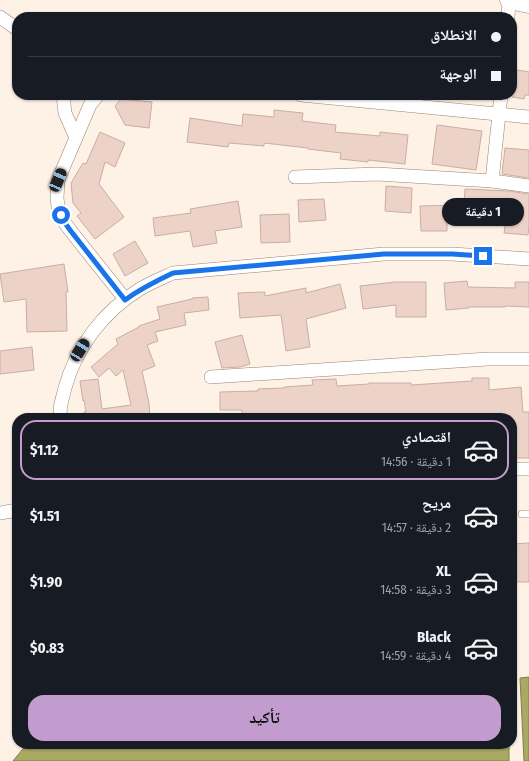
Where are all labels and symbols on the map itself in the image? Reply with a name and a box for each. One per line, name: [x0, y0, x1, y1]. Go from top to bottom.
car: [48, 167, 68, 193]
callout: 1 دقيقة: [442, 198, 524, 226]
route start: [52, 206, 70, 224]
route end: [474, 247, 492, 265]
car: [69, 337, 91, 363]

